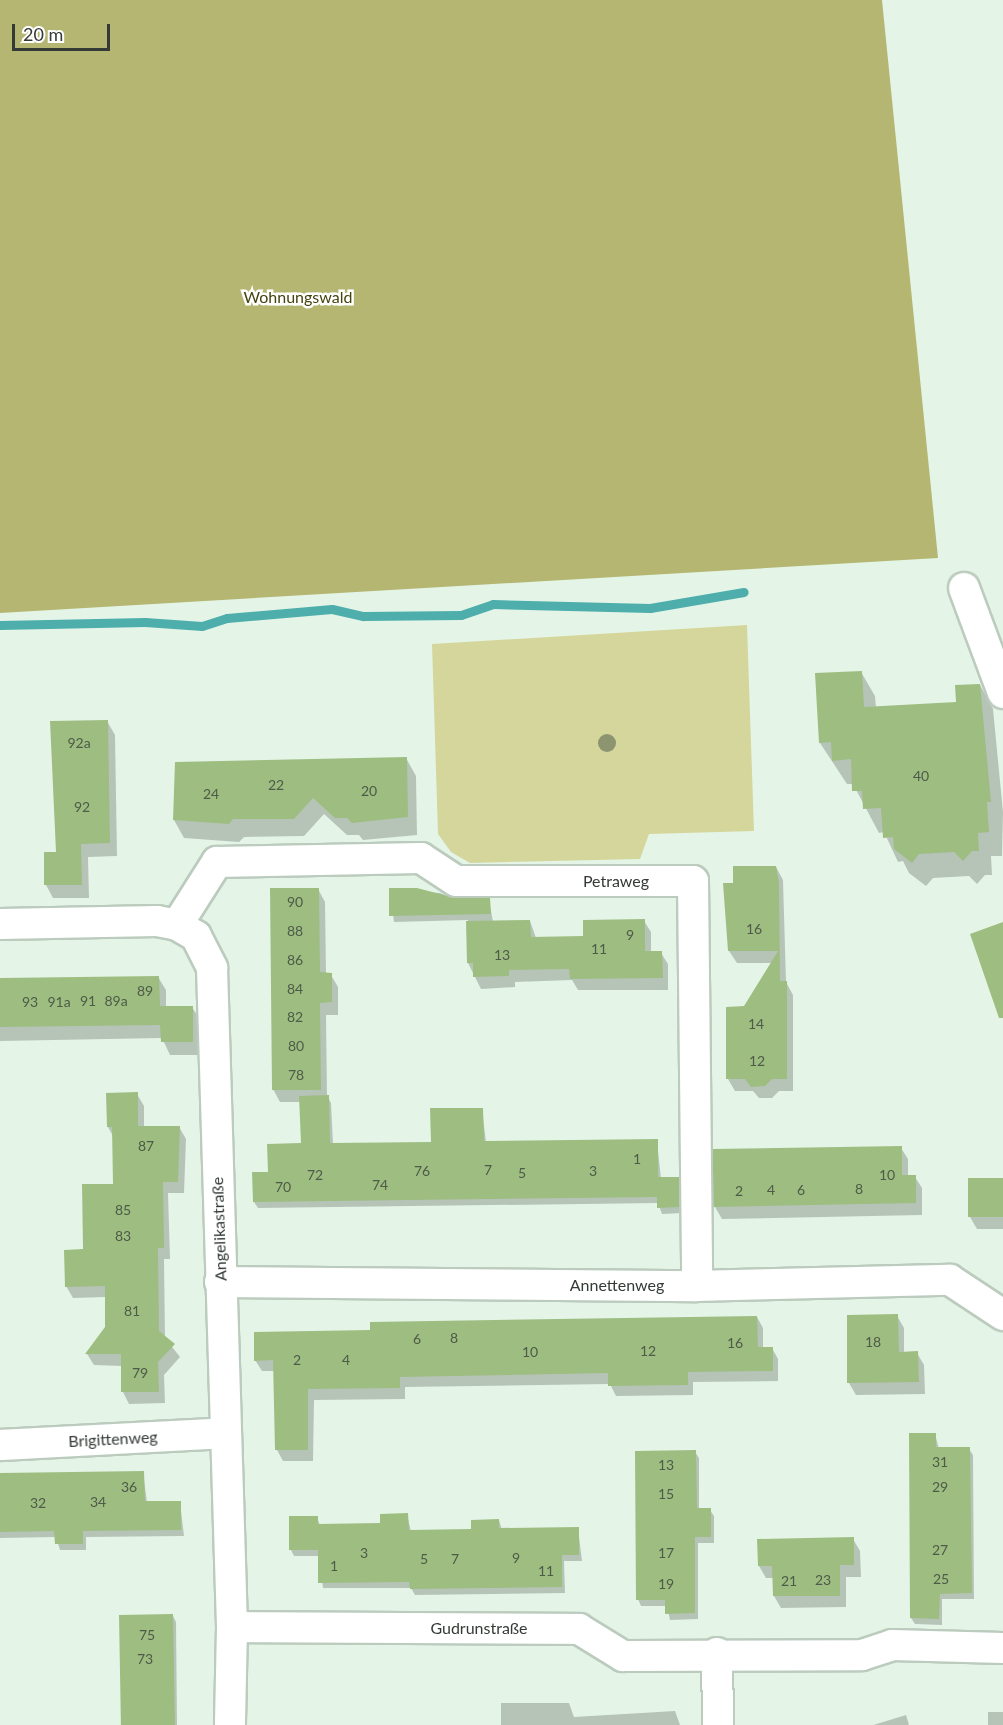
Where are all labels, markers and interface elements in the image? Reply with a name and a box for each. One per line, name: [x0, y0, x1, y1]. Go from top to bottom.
scale bar: [15, 12, 112, 50]
text: 20 m: [23, 23, 63, 45]
park label: Wohnungswald: [244, 287, 352, 307]
house number: 92a: [67, 735, 91, 751]
house number: 40: [913, 768, 929, 784]
house number: 22: [268, 777, 284, 793]
house number: 20: [361, 783, 377, 799]
house number: 24: [203, 786, 219, 802]
house number: 92: [74, 799, 90, 815]
street label: Petraweg: [583, 871, 649, 891]
house number: 90: [287, 894, 303, 910]
house number: 16: [746, 921, 762, 937]
house number: 88: [287, 923, 303, 939]
house number: 9: [626, 927, 634, 943]
house number: 11: [591, 941, 607, 957]
house number: 13: [494, 947, 510, 963]
house number: 86: [287, 952, 303, 968]
house number: 84: [287, 981, 303, 997]
house number: 89: [137, 983, 153, 999]
house number: 91: [80, 993, 96, 1009]
house number: 89a: [104, 993, 128, 1009]
house number: 93: [22, 994, 38, 1010]
house number: 91a: [47, 994, 71, 1010]
house number: 82: [287, 1009, 303, 1025]
house number: 14: [748, 1016, 764, 1032]
house number: 80: [288, 1038, 304, 1054]
house number: 12: [749, 1053, 765, 1069]
house number: 78: [288, 1067, 304, 1083]
house number: 87: [138, 1138, 154, 1154]
house number: 1: [633, 1151, 641, 1167]
house number: 7: [484, 1162, 492, 1178]
house number: 76: [414, 1163, 430, 1179]
house number: 3: [589, 1163, 597, 1179]
house number: 5: [518, 1165, 526, 1181]
house number: 72: [307, 1167, 323, 1183]
house number: 10: [879, 1167, 895, 1183]
street label: Angelikastraße: [208, 1177, 230, 1281]
house number: 74: [372, 1177, 388, 1193]
house number: 70: [275, 1179, 291, 1195]
house number: 8: [855, 1181, 863, 1197]
house number: 4: [767, 1182, 775, 1198]
house number: 6: [797, 1182, 805, 1198]
house number: 2: [735, 1183, 743, 1199]
house number: 85: [115, 1202, 131, 1218]
house number: 83: [115, 1228, 131, 1244]
street label: Annettenweg: [570, 1275, 664, 1295]
house number: 81: [124, 1303, 140, 1319]
house number: 8: [450, 1330, 458, 1346]
house number: 6: [413, 1331, 421, 1347]
house number: 18: [865, 1334, 881, 1350]
house number: 16: [727, 1335, 743, 1351]
house number: 12: [640, 1343, 656, 1359]
house number: 10: [522, 1344, 538, 1360]
house number: 2: [293, 1352, 301, 1368]
house number: 4: [342, 1352, 350, 1368]
house number: 79: [132, 1365, 148, 1381]
street label: Brigittenweg: [68, 1427, 158, 1451]
house number: 31: [932, 1454, 948, 1470]
house number: 13: [658, 1457, 674, 1473]
house number: 36: [121, 1479, 137, 1495]
house number: 29: [932, 1479, 948, 1495]
house number: 15: [658, 1486, 674, 1502]
house number: 34: [90, 1494, 106, 1510]
house number: 32: [30, 1495, 46, 1511]
house number: 27: [932, 1542, 948, 1558]
house number: 3: [360, 1545, 368, 1561]
house number: 17: [658, 1545, 674, 1561]
house number: 9: [512, 1550, 520, 1566]
house number: 5: [420, 1551, 428, 1567]
house number: 7: [451, 1551, 459, 1567]
house number: 1: [330, 1558, 338, 1574]
house number: 11: [538, 1563, 554, 1579]
house number: 25: [933, 1571, 949, 1587]
house number: 23: [815, 1572, 831, 1588]
house number: 21: [781, 1573, 797, 1589]
house number: 19: [658, 1576, 674, 1592]
street label: Gudrunstraße: [430, 1618, 528, 1638]
house number: 75: [139, 1627, 155, 1643]
house number: 73: [137, 1651, 153, 1667]

